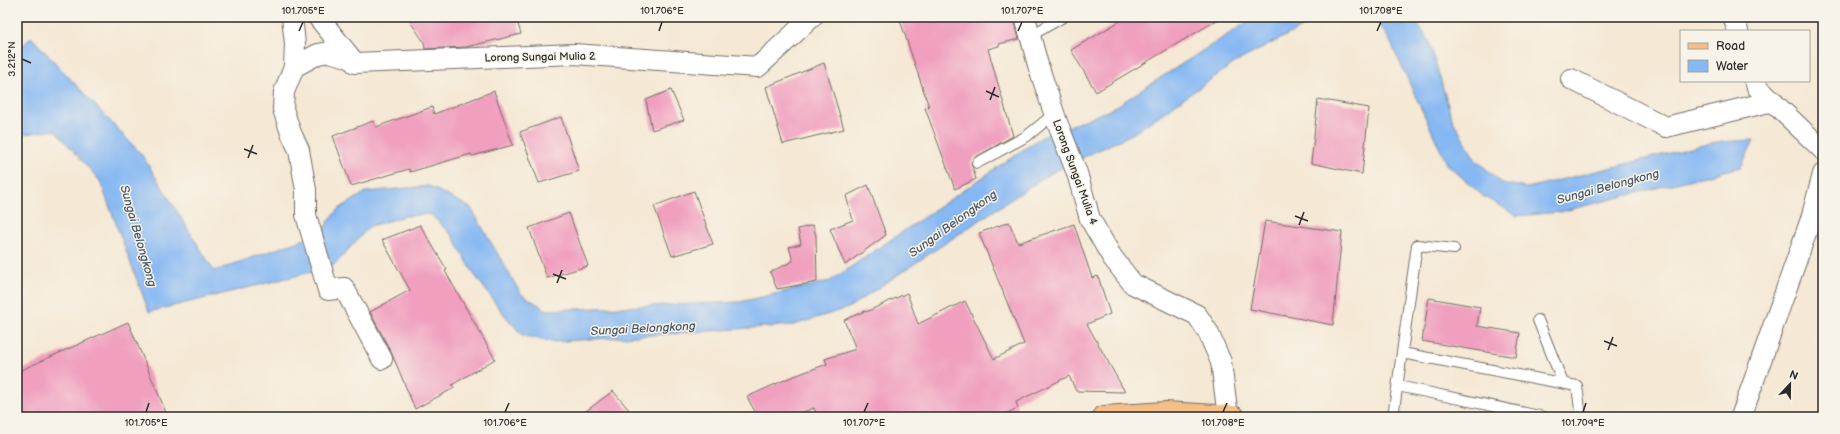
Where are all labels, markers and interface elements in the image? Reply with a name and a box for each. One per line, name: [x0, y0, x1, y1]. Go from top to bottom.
text: 101.705°E: [281, 5, 325, 17]
text: 101.706°E: [640, 5, 684, 17]
text: 101.707°E: [1001, 5, 1044, 17]
text: 101.708°E: [1359, 5, 1403, 17]
legend: [1680, 30, 1810, 82]
text: Road: [1716, 39, 1745, 54]
text: 3.212°N: [6, 41, 18, 77]
street label: Lorong Sungai Mulia 2: [484, 50, 596, 64]
text: Water: [1716, 59, 1748, 74]
street label: Lorong Sungai Mulia 4: [1050, 118, 1100, 227]
water label: Sungai Belongkong: [1555, 166, 1661, 208]
water label: Sungai Belongkong: [116, 183, 160, 289]
water label: Sungai Belongkong: [906, 187, 1000, 261]
water label: Sungai Belongkong: [590, 319, 696, 339]
north arrow: [1770, 364, 1810, 404]
text: N: [1787, 368, 1800, 383]
text: 101.705°E: [124, 417, 168, 429]
text: 101.706°E: [483, 417, 527, 429]
text: 101.707°E: [843, 417, 886, 429]
text: 101.708°E: [1201, 417, 1245, 429]
text: 101.709°E: [1561, 417, 1605, 429]

